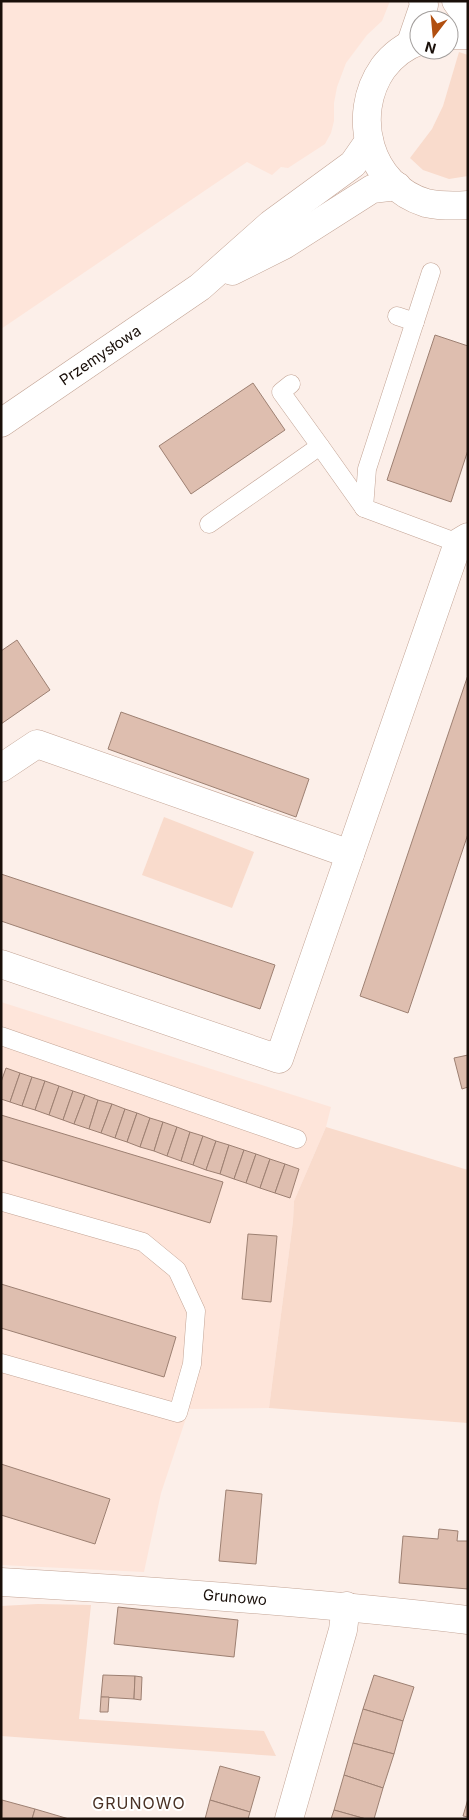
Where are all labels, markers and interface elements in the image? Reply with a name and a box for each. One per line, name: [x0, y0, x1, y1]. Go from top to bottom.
north arrow: [409, 10, 459, 60]
text: N: [423, 38, 438, 58]
street label: Przemysłowa: [56, 321, 144, 389]
street label: Grunowo: [202, 1585, 268, 1609]
district label: GRUNOWO: [92, 1793, 186, 1813]

